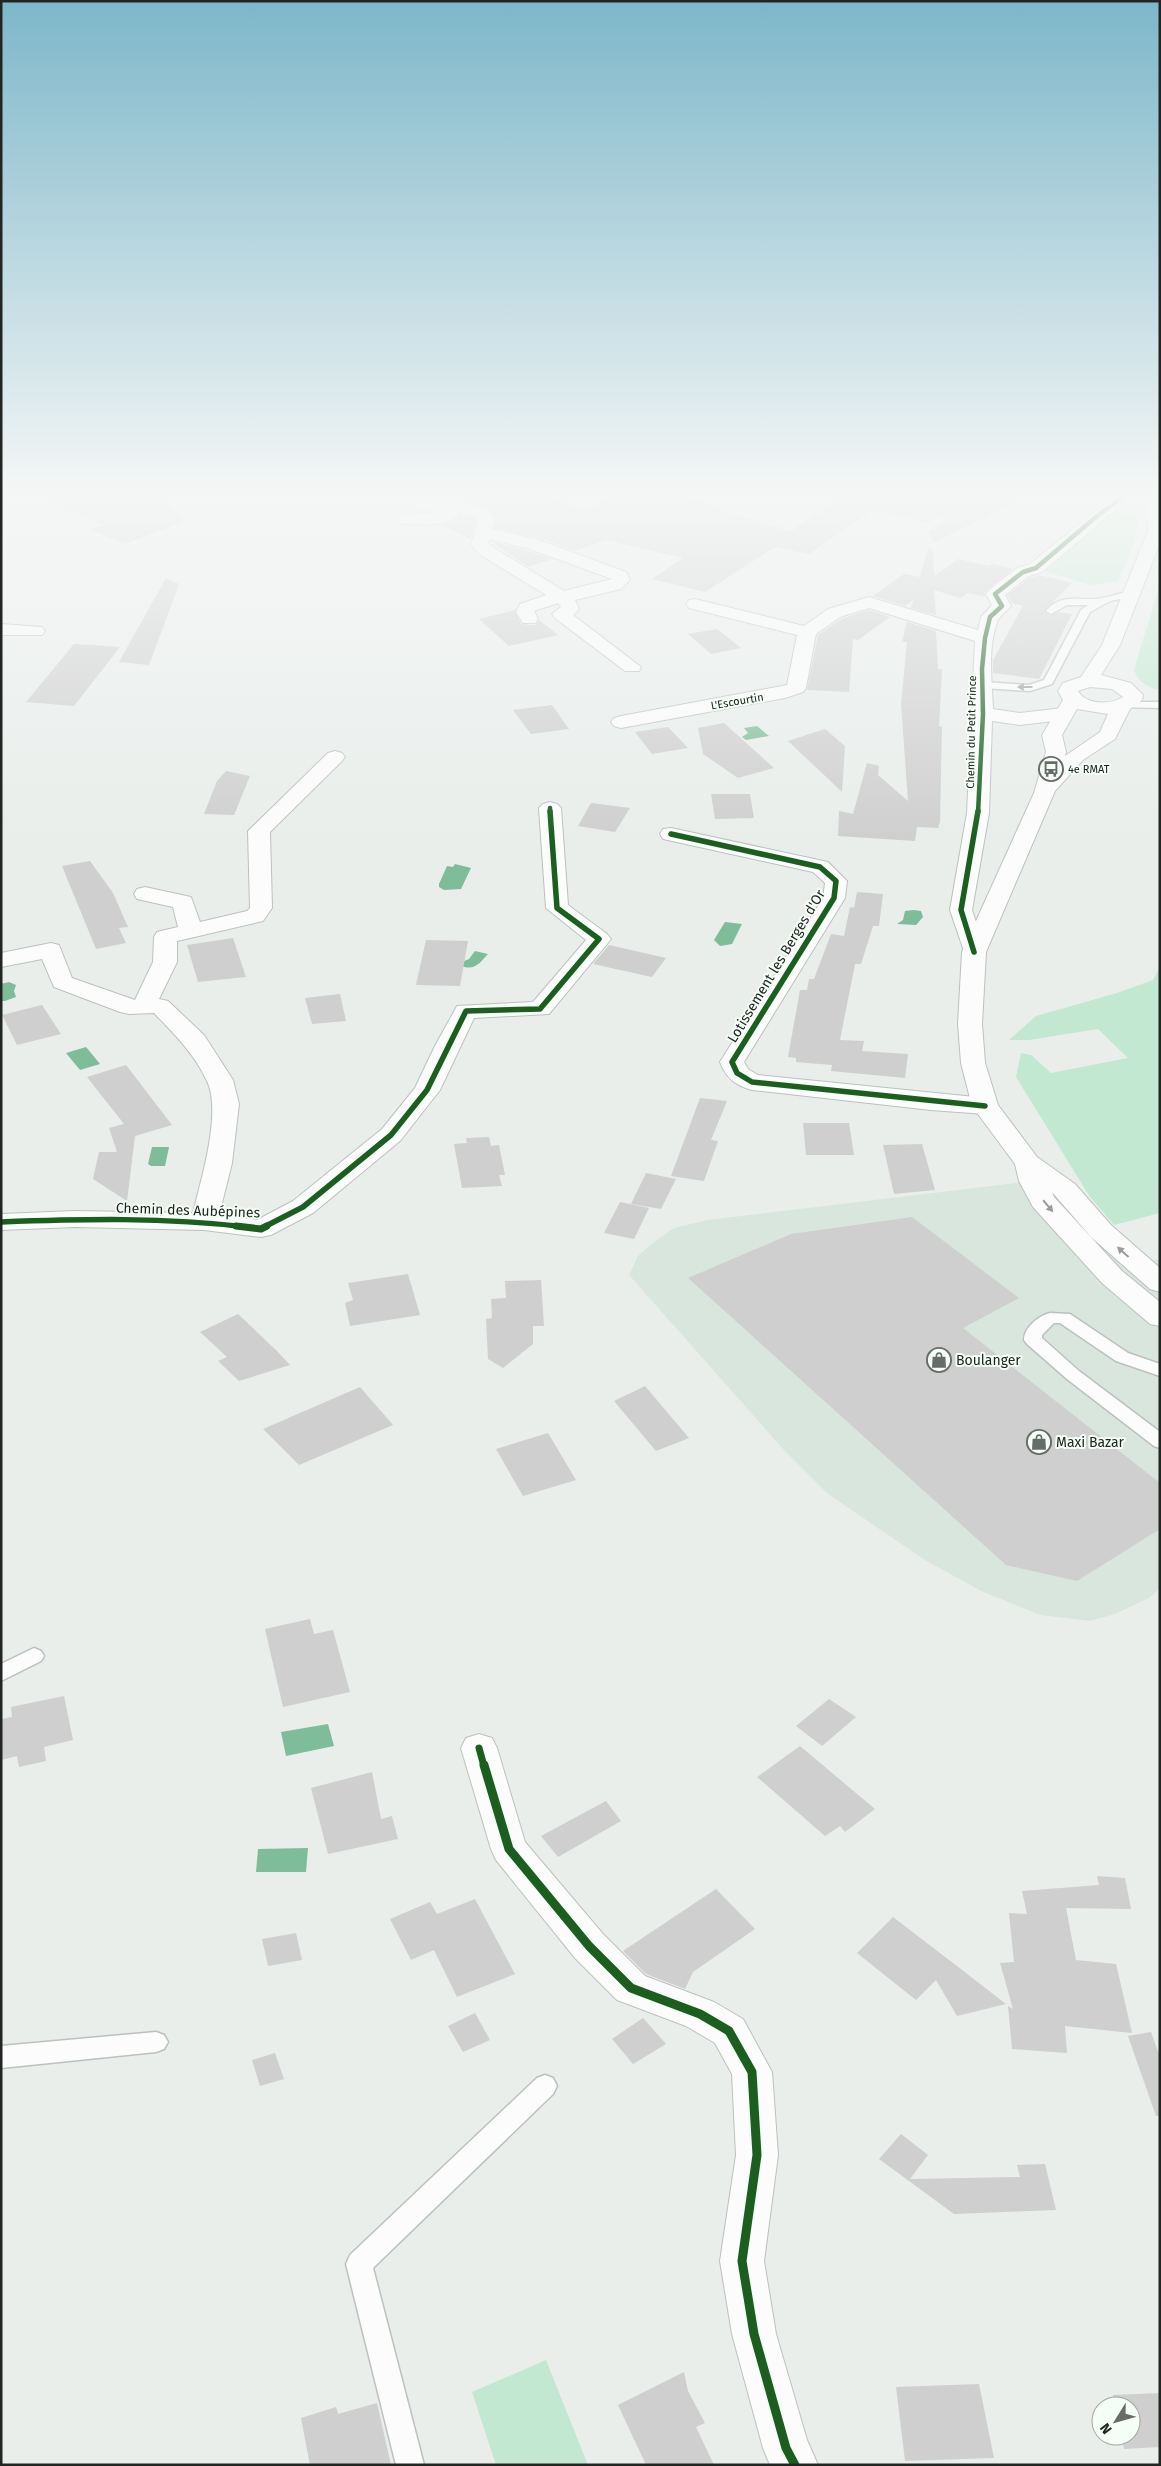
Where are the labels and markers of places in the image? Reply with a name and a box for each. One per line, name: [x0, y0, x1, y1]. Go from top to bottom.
bus stop icon: 4e RMAT: [1038, 756, 1064, 782]
place label: 4e RMAT: [1068, 763, 1110, 776]
shop icon: Boulanger: [926, 1347, 952, 1373]
place label: Boulanger: [956, 1352, 1021, 1369]
shop icon: Maxi Bazar: [1026, 1429, 1052, 1455]
place label: Maxi Bazar: [1056, 1434, 1125, 1451]

